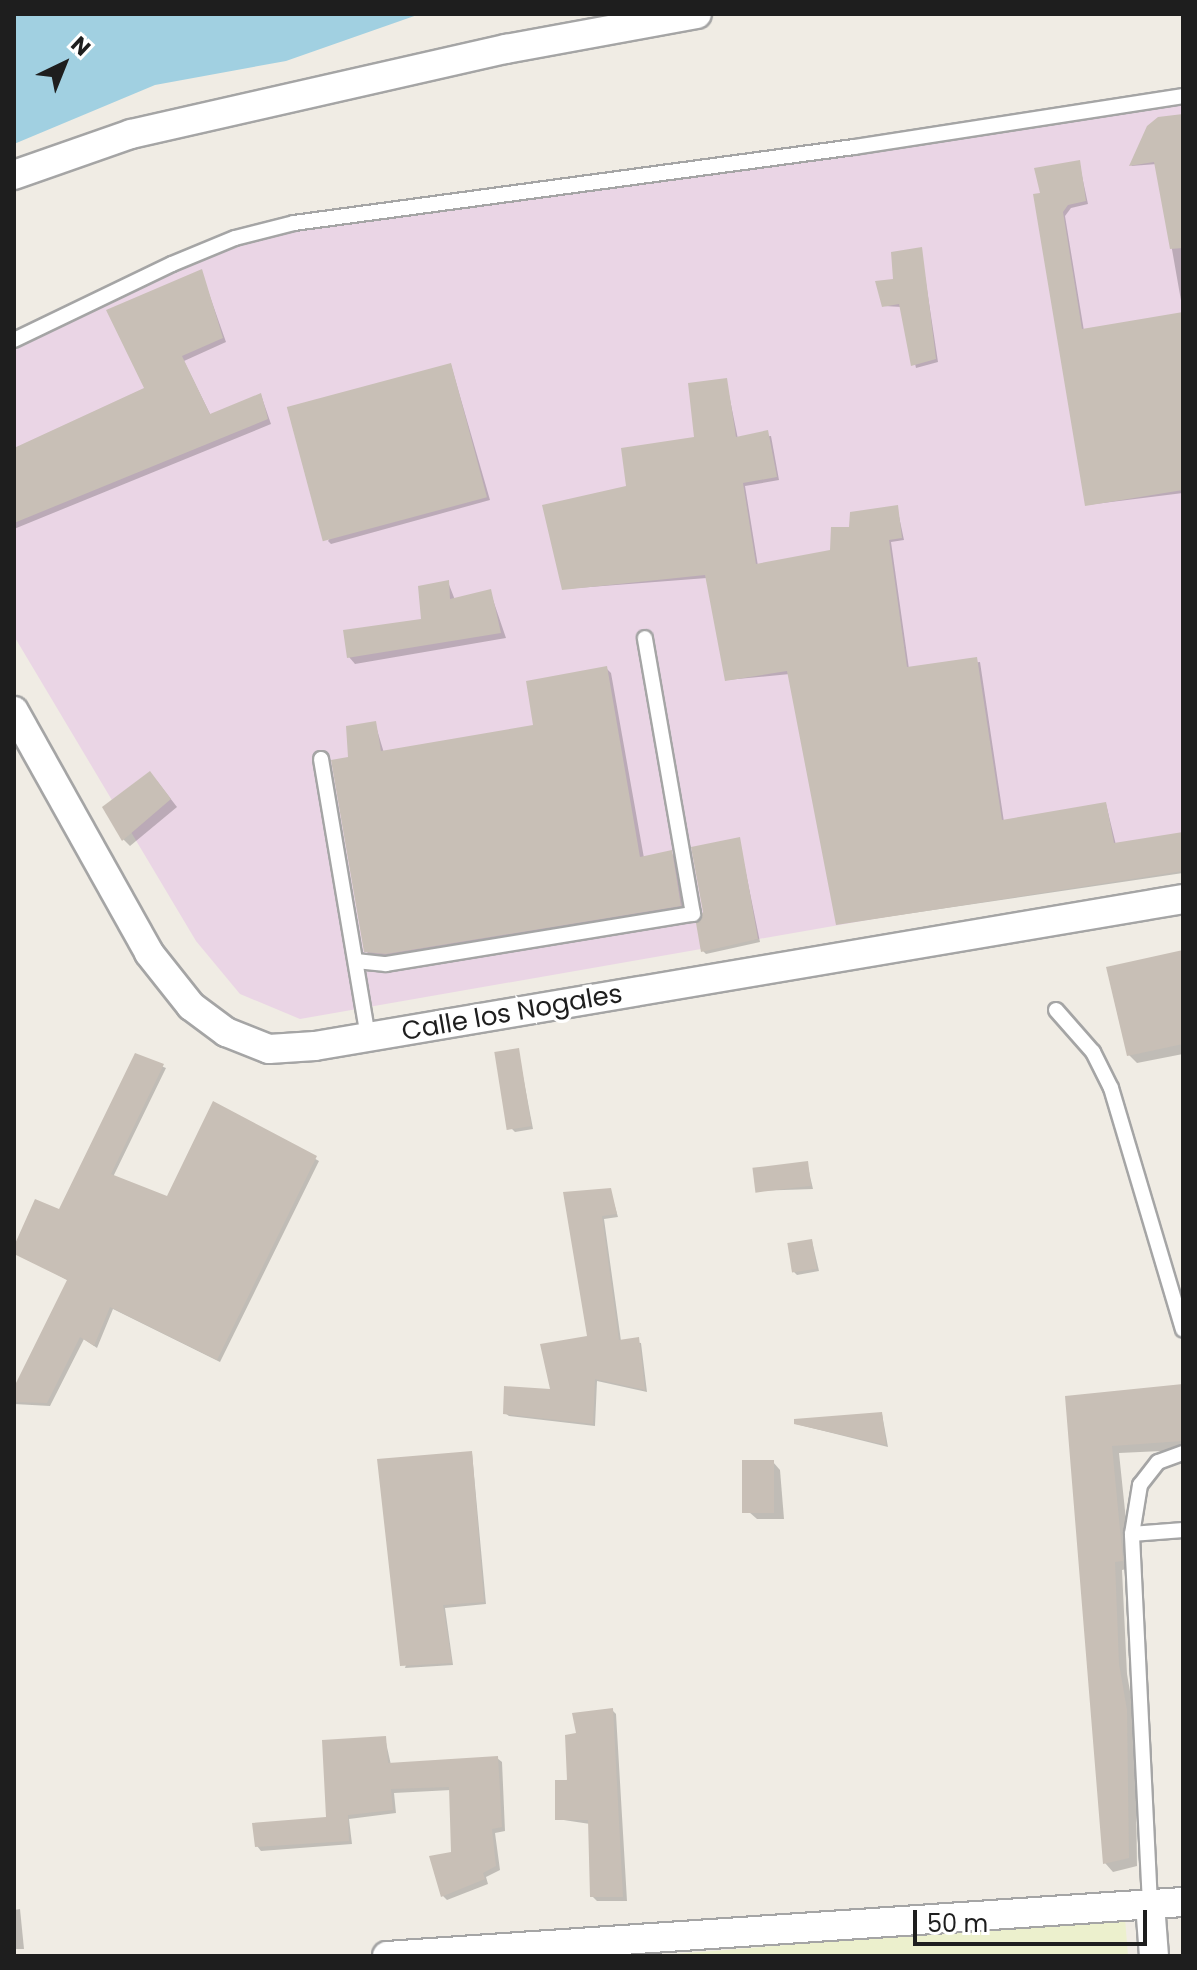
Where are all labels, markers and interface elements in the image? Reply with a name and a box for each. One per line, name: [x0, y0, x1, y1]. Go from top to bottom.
north arrow: [24, 24, 104, 104]
text: N: [64, 29, 97, 63]
street label: Calle los Nogales: [399, 978, 625, 1048]
scale bar: [917, 1894, 1151, 1944]
text: 50 m: [927, 1907, 988, 1940]

